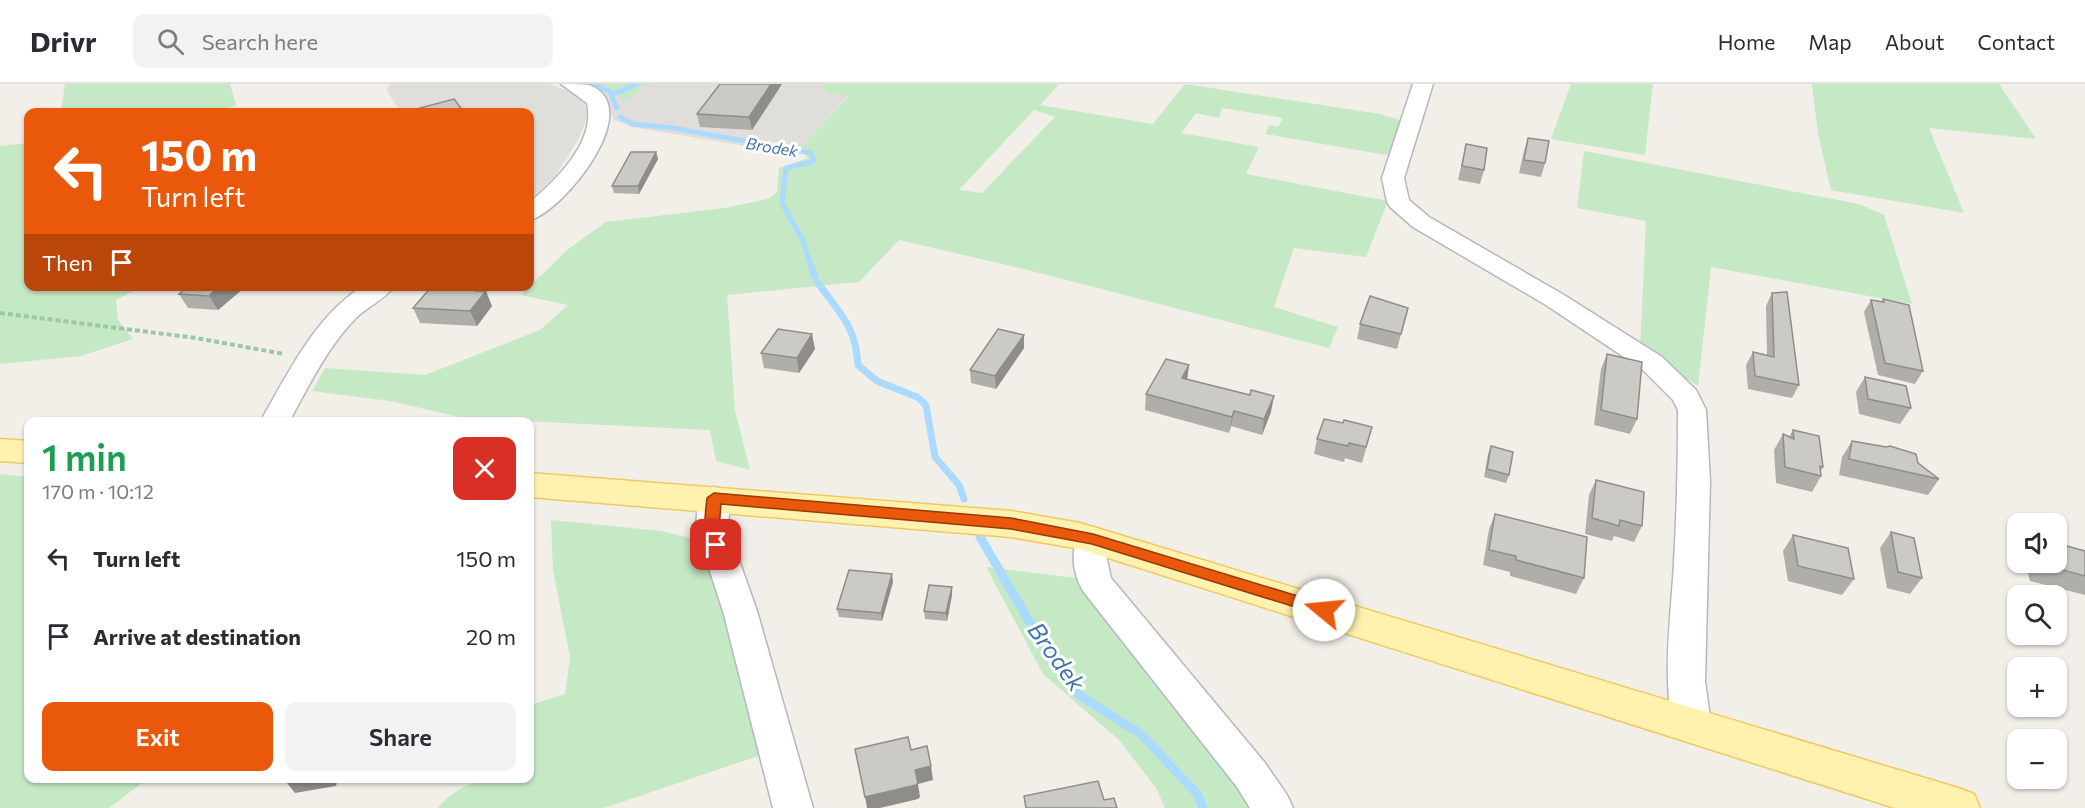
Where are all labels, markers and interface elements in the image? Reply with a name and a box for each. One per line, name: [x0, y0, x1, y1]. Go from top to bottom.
search box: [133, 14, 553, 68]
text: Drivr: [30, 24, 97, 58]
icon: search: [154, 25, 187, 58]
text: Search here: [202, 28, 318, 55]
text: Home: [1718, 29, 1775, 54]
text: Map: [1808, 29, 1852, 54]
text: About: [1885, 29, 1944, 54]
text: Contact: [1977, 29, 2055, 54]
text: 150 m: [141, 128, 257, 180]
icon: left: [42, 132, 120, 210]
water label: Brodek: [745, 133, 800, 160]
text: Turn left: [141, 180, 245, 213]
icon: arrive: [105, 246, 138, 279]
text: Then: [42, 249, 93, 276]
text: 1 min: [42, 434, 127, 478]
button: close: [453, 437, 516, 500]
text: 170 m · 10:12: [42, 479, 154, 503]
map controls: [2007, 513, 2067, 789]
button: sound: [2007, 513, 2067, 573]
pin: [690, 519, 741, 570]
icon: arrive: [699, 528, 732, 561]
icon: left: [42, 542, 75, 575]
text: Turn left: [93, 545, 180, 572]
text: 150 m: [456, 545, 516, 572]
position arrow: [1292, 578, 1356, 642]
button: search: [2007, 585, 2067, 645]
water label: Brodek: [1022, 616, 1093, 697]
icon: arrive: [42, 620, 75, 653]
text: Arrive at destination: [93, 623, 301, 650]
text: 20 m: [466, 623, 516, 650]
button: +: [2007, 657, 2067, 717]
button: Exit: [42, 702, 273, 771]
button: Share: [285, 702, 516, 771]
button: −: [2007, 729, 2067, 789]

